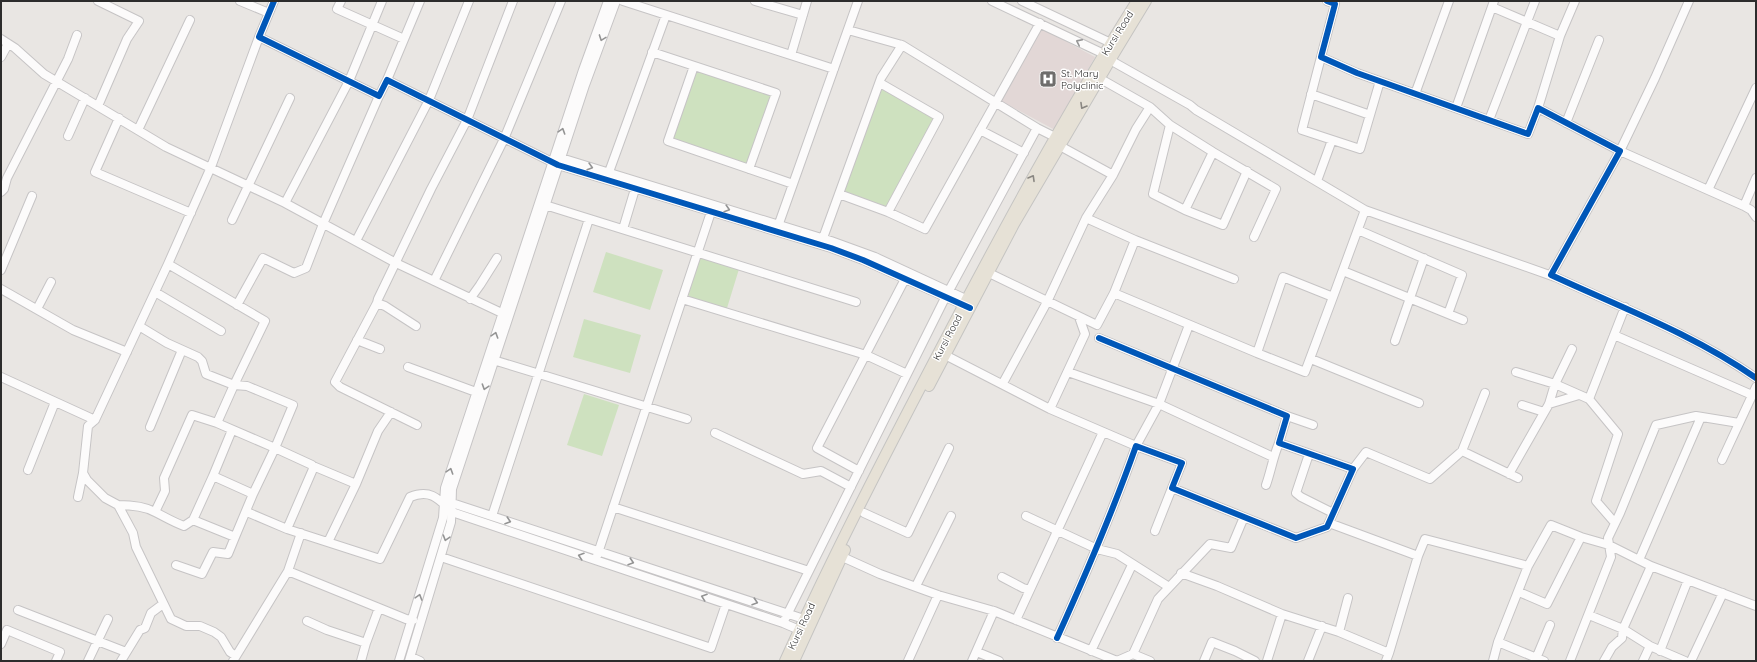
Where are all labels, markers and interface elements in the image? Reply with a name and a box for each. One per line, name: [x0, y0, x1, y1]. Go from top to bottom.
street label: Kursi Road: [1099, 8, 1136, 58]
one-way arrow: [599, 34, 607, 41]
one-way arrow: [1075, 39, 1083, 47]
place label: St. Mary Polyclinic: [1061, 67, 1103, 92]
hospital icon: St. Mary Polyclinic: [1038, 69, 1058, 89]
one-way arrow: [1080, 102, 1087, 109]
one-way arrow: [557, 128, 566, 135]
one-way arrow: [586, 162, 593, 171]
one-way arrow: [1028, 174, 1035, 182]
one-way arrow: [724, 204, 731, 213]
street label: Kursi Road: [930, 312, 965, 363]
one-way arrow: [490, 331, 499, 338]
one-way arrow: [482, 383, 490, 390]
one-way arrow: [445, 468, 454, 475]
one-way arrow: [504, 516, 511, 525]
one-way arrow: [442, 535, 451, 542]
one-way arrow: [578, 552, 585, 560]
one-way arrow: [628, 557, 635, 566]
one-way arrow: [701, 593, 708, 602]
one-way arrow: [414, 594, 423, 601]
one-way arrow: [751, 597, 758, 606]
street label: Kursi Road: [785, 601, 818, 652]

